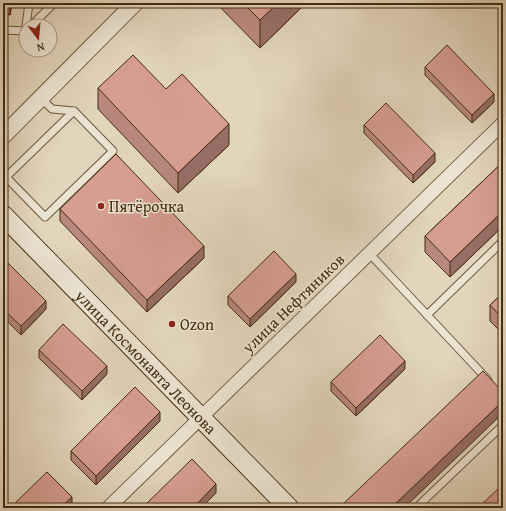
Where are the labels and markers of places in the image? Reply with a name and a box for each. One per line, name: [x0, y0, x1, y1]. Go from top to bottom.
place label: Пятёрочка: [109, 194, 184, 218]
marker: Пятёрочка: [96, 201, 106, 211]
place label: Ozon: [180, 312, 214, 336]
marker: Ozon: [167, 319, 177, 329]

